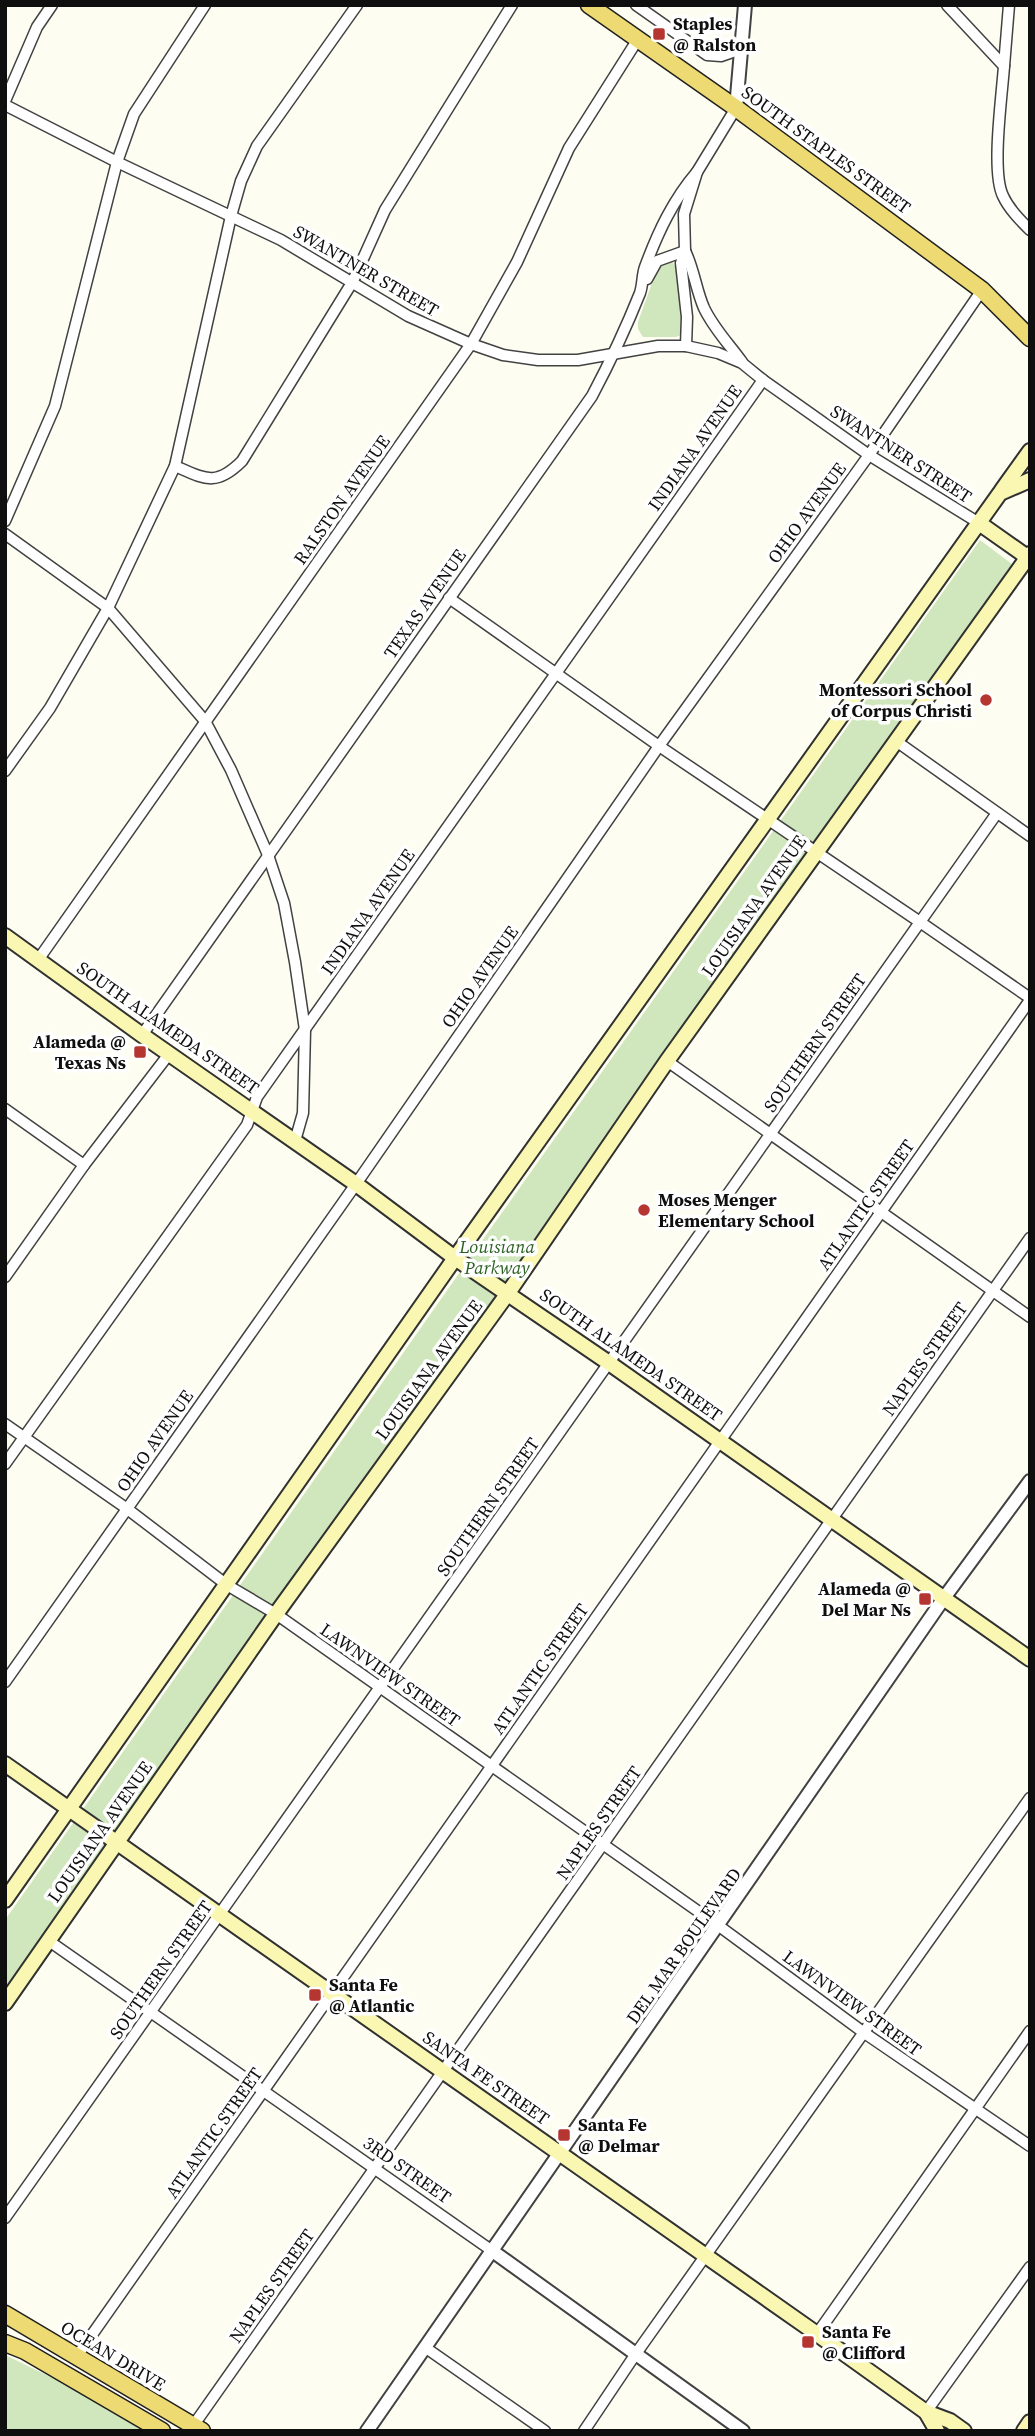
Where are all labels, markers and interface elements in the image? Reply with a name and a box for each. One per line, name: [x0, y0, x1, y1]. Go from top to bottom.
place label: Staples @ Ralston: [673, 11, 756, 57]
marker: Staples @ Ralston: [651, 26, 667, 42]
street label: SOUTH STAPLES STREET: [737, 80, 916, 220]
street label: SWANTNER STREET: [289, 219, 444, 322]
street label: INDIANA AVENUE: [642, 380, 747, 516]
street label: SWANTNER STREET: [826, 398, 977, 509]
street label: RALSTON AVENUE: [287, 430, 396, 570]
street label: OHIO AVENUE: [761, 457, 852, 568]
street label: TEXAS AVENUE: [378, 544, 472, 663]
place label: Montessori School of Corpus Christi: [819, 677, 972, 723]
marker: Montessori School of Corpus Christi: [978, 692, 994, 708]
street label: LOUISIANA AVENUE: [695, 830, 812, 982]
street label: INDIANA AVENUE: [315, 844, 420, 980]
street label: OHIO AVENUE: [435, 921, 524, 1033]
street label: SOUTH ALAMEDA STREET: [72, 955, 264, 1100]
street label: SOUTHERN STREET: [757, 968, 872, 1117]
place label: Alameda @ Texas Ns: [33, 1029, 126, 1075]
marker: Alameda @ Texas Ns: [132, 1044, 148, 1060]
street label: ATLANTIC STREET: [811, 1134, 920, 1275]
place label: Moses Menger Elementary School: [658, 1187, 815, 1233]
marker: Moses Menger Elementary School: [636, 1202, 652, 1218]
park label: Louisiana Parkway: [458, 1234, 535, 1280]
street label: SOUTH ALAMEDA STREET: [535, 1282, 727, 1427]
street label: LOUISIANA AVENUE: [369, 1294, 488, 1445]
street label: NAPLES STREET: [876, 1297, 973, 1421]
street label: OHIO AVENUE: [110, 1385, 199, 1497]
street label: SOUTHERN STREET: [430, 1432, 545, 1581]
place label: Alameda @ Del Mar Ns: [818, 1576, 911, 1622]
marker: Alameda @ Del Mar Ns: [917, 1591, 933, 1607]
street label: ATLANTIC STREET: [485, 1598, 594, 1739]
street label: LAWNVIEW STREET: [315, 1617, 465, 1732]
street label: LOUISIANA AVENUE: [41, 1756, 158, 1908]
street label: NAPLES STREET: [550, 1761, 647, 1885]
street label: DEL MAR BOULEVARD: [620, 1863, 747, 2029]
street label: SOUTHERN STREET: [103, 1895, 218, 2044]
street label: LAWNVIEW STREET: [778, 1944, 927, 2061]
place label: Santa Fe @ Atlantic: [329, 1972, 415, 2018]
marker: Santa Fe @ Atlantic: [307, 1987, 323, 2003]
street label: SANTA FE STREET: [418, 2025, 555, 2131]
street label: ATLANTIC STREET: [159, 2062, 268, 2203]
place label: Santa Fe @ Delmar: [578, 2112, 660, 2158]
marker: Santa Fe @ Delmar: [556, 2127, 572, 2143]
street label: 3RD STREET: [358, 2130, 456, 2209]
street label: NAPLES STREET: [223, 2224, 320, 2348]
street label: OCEAN DRIVE: [56, 2314, 170, 2397]
place label: Santa Fe @ Clifford: [822, 2319, 906, 2365]
marker: Santa Fe @ Clifford: [800, 2334, 816, 2350]

